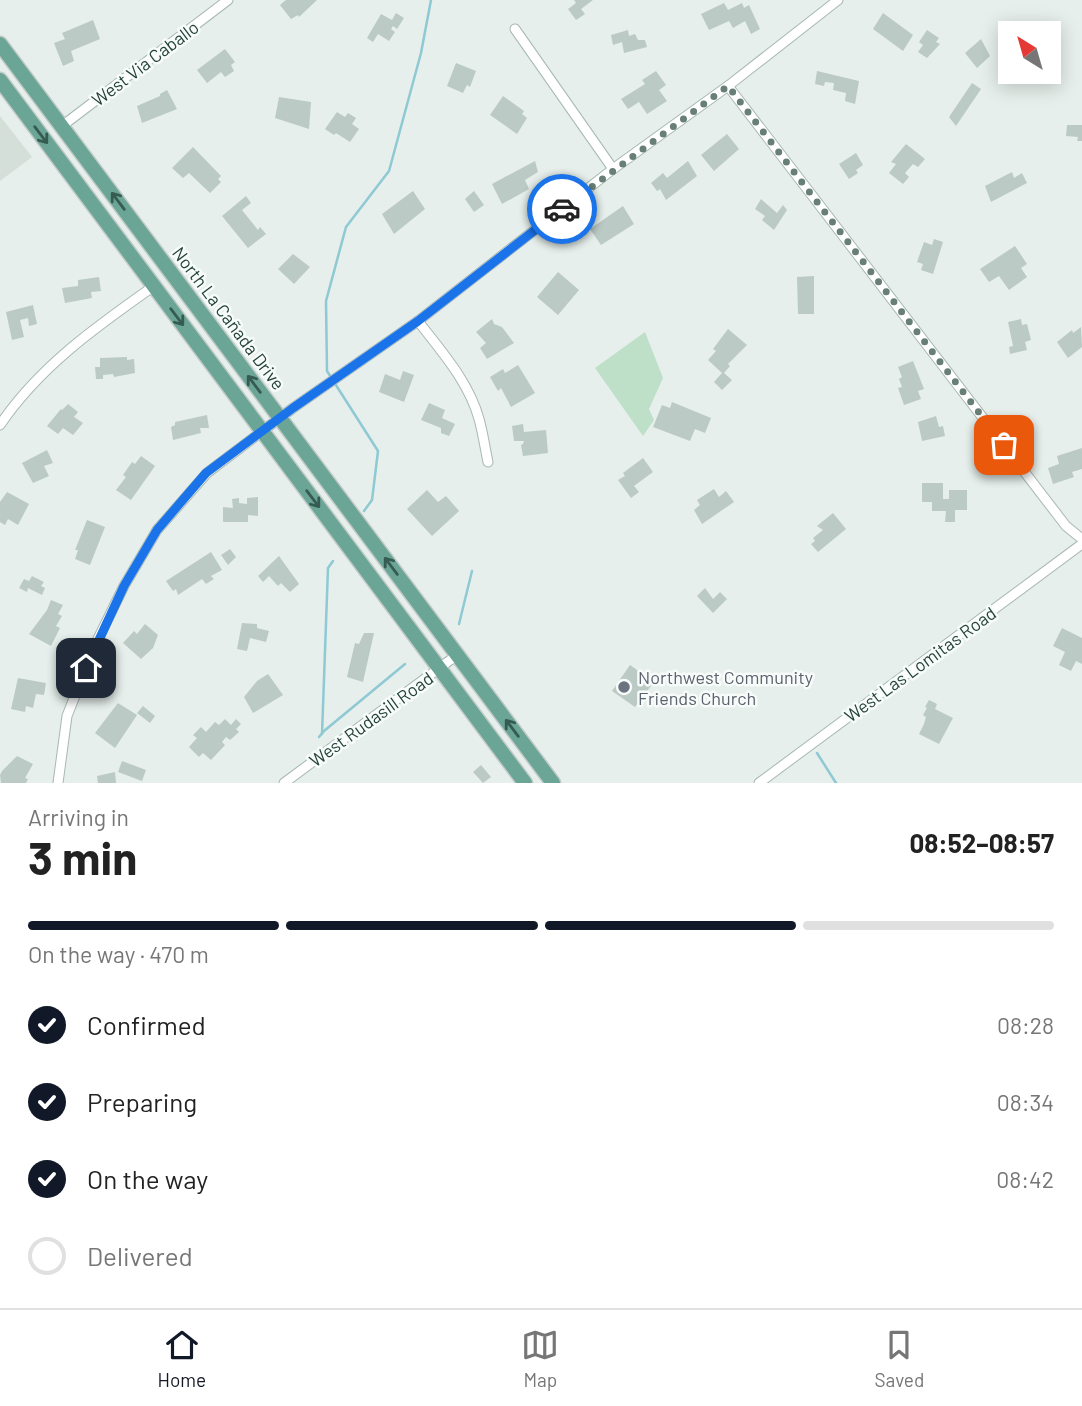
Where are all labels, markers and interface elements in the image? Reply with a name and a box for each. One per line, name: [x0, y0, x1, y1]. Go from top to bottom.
street label: West Via Caballo: [87, 16, 203, 110]
north arrow: [998, 21, 1060, 84]
map controls: [998, 21, 1061, 84]
one-way arrow: [34, 125, 48, 144]
courier: [527, 174, 597, 244]
icon: car: [543, 190, 581, 228]
one-way arrow: [111, 192, 126, 211]
street label: North La Cañada Drive: [168, 242, 290, 394]
one-way arrow: [170, 307, 184, 326]
one-way arrow: [247, 375, 262, 393]
pin: [974, 415, 1034, 475]
icon: bag: [985, 426, 1023, 464]
one-way arrow: [306, 489, 321, 508]
one-way arrow: [383, 557, 398, 576]
street label: West Las Lomitas Road: [840, 602, 1000, 726]
pin: [56, 638, 116, 698]
icon: home: [67, 649, 105, 687]
place label: Northwest Community Friends Church: [638, 666, 813, 709]
street label: West Rudasill Road: [305, 667, 437, 771]
marker: Northwest Community Friends Church: [616, 679, 632, 695]
one-way arrow: [505, 720, 520, 738]
text: Arriving in: [28, 803, 129, 831]
text: 08:52–08:57: [909, 827, 1054, 858]
text: 3 min: [28, 829, 137, 884]
text: On the way · 470 m: [28, 940, 209, 968]
icon: check: [28, 1006, 66, 1044]
text: Confirmed: [87, 1009, 206, 1040]
text: 08:28: [997, 1011, 1054, 1039]
icon: check: [28, 1083, 66, 1121]
text: Preparing: [87, 1086, 197, 1117]
text: 08:34: [997, 1088, 1054, 1116]
icon: check: [28, 1160, 66, 1198]
text: On the way: [87, 1163, 208, 1194]
text: 08:42: [996, 1165, 1054, 1193]
text: Delivered: [87, 1240, 193, 1271]
tab: Home: [158, 1326, 206, 1391]
tab: Map: [521, 1326, 559, 1391]
tab: Saved: [875, 1326, 924, 1391]

